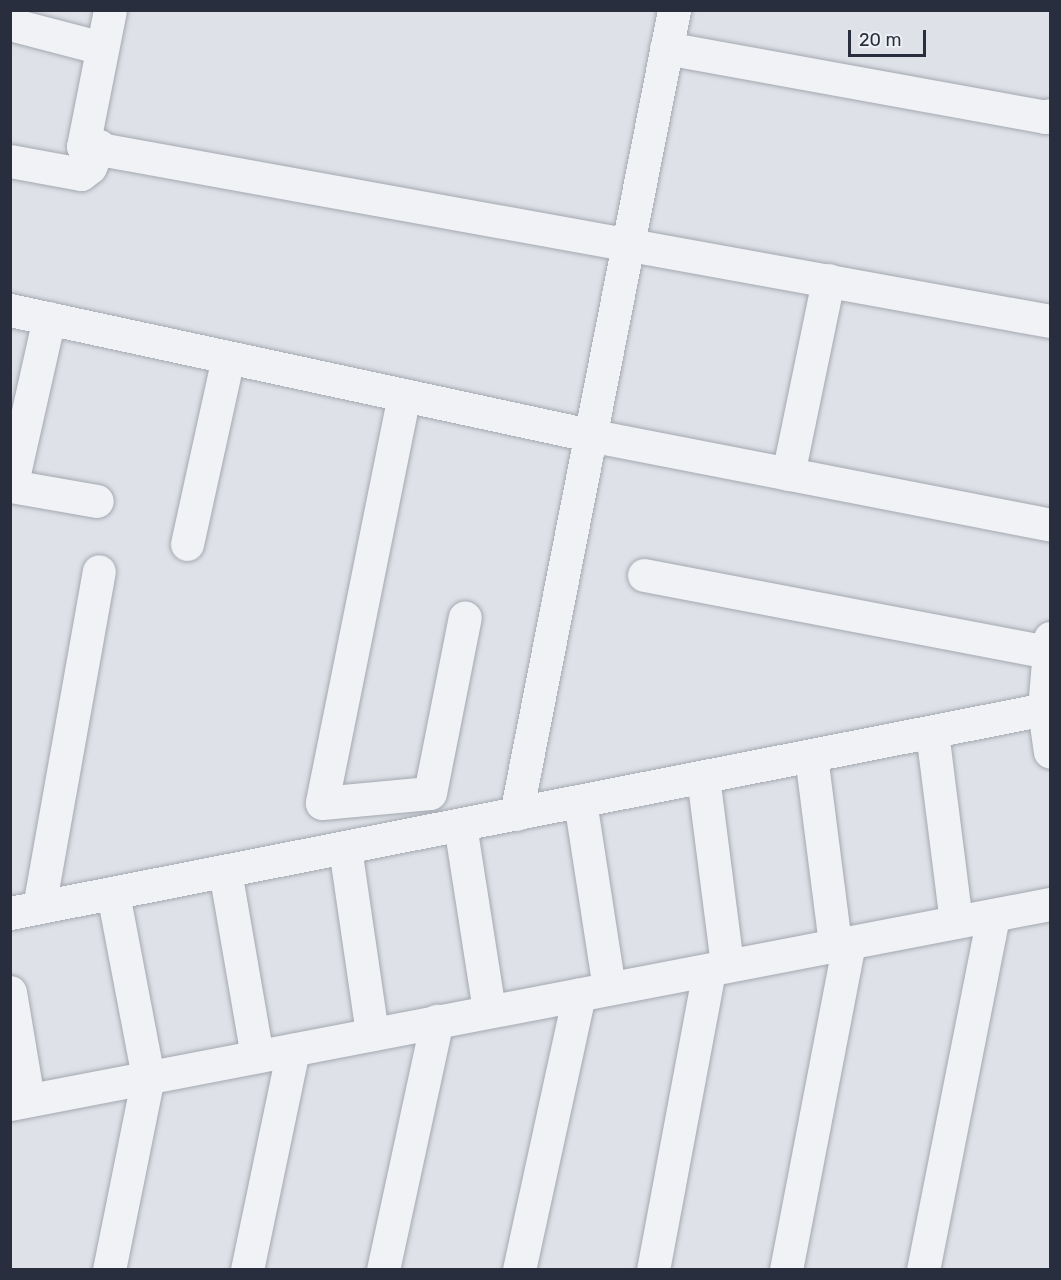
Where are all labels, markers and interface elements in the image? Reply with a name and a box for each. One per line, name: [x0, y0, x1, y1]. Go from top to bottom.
scale bar: [851, 18, 929, 56]
text: 20 m: [859, 29, 901, 51]

